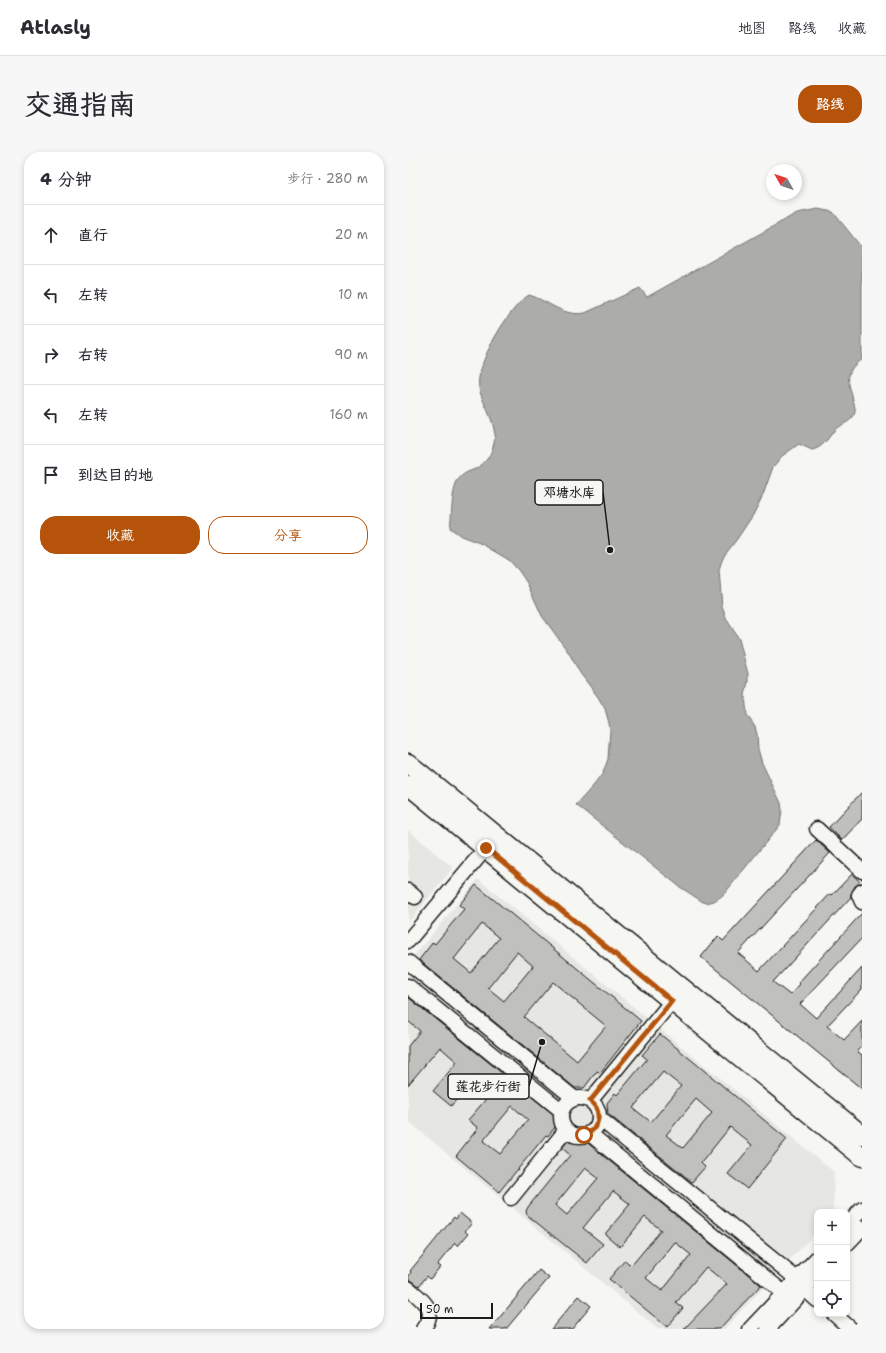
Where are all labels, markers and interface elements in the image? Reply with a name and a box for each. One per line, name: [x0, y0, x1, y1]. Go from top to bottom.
text: Atlasly: [20, 15, 91, 40]
text: 地图: [738, 19, 766, 37]
text: 路线: [788, 19, 816, 37]
text: 收藏: [838, 19, 866, 37]
text: 交通指南: [24, 85, 136, 123]
button: 路线: [798, 85, 862, 123]
north arrow: [766, 164, 802, 200]
text: 4 分钟: [40, 168, 92, 190]
text: 步行 · 280 m: [287, 170, 368, 187]
icon: ahead: [40, 224, 62, 246]
text: 直行: [78, 225, 108, 245]
text: 20 m: [335, 226, 368, 243]
icon: left: [40, 284, 62, 306]
text: 左转: [78, 285, 108, 305]
text: 10 m: [338, 286, 368, 303]
icon: right: [40, 344, 62, 366]
text: 右转: [78, 345, 108, 365]
text: 90 m: [334, 346, 368, 363]
icon: left: [40, 404, 62, 426]
text: 左转: [78, 405, 108, 425]
text: 160 m: [330, 406, 368, 423]
icon: arrive: [40, 464, 62, 486]
text: 到达目的地: [78, 465, 153, 485]
callout: 邓塘水库: [535, 480, 603, 505]
text: 邓塘水库: [543, 484, 595, 501]
button: 收藏: [40, 516, 200, 554]
button: 分享: [208, 516, 368, 554]
route end: [477, 839, 495, 857]
callout: 莲花步行街: [448, 1074, 529, 1099]
text: 莲花步行街: [455, 1078, 521, 1095]
route start: [575, 1126, 593, 1144]
map controls: [814, 1209, 850, 1317]
button: +: [814, 1209, 850, 1245]
button: −: [814, 1245, 850, 1281]
button: locate: [814, 1281, 850, 1317]
scale bar: [420, 1301, 493, 1320]
text: 50 m: [426, 1302, 454, 1317]

